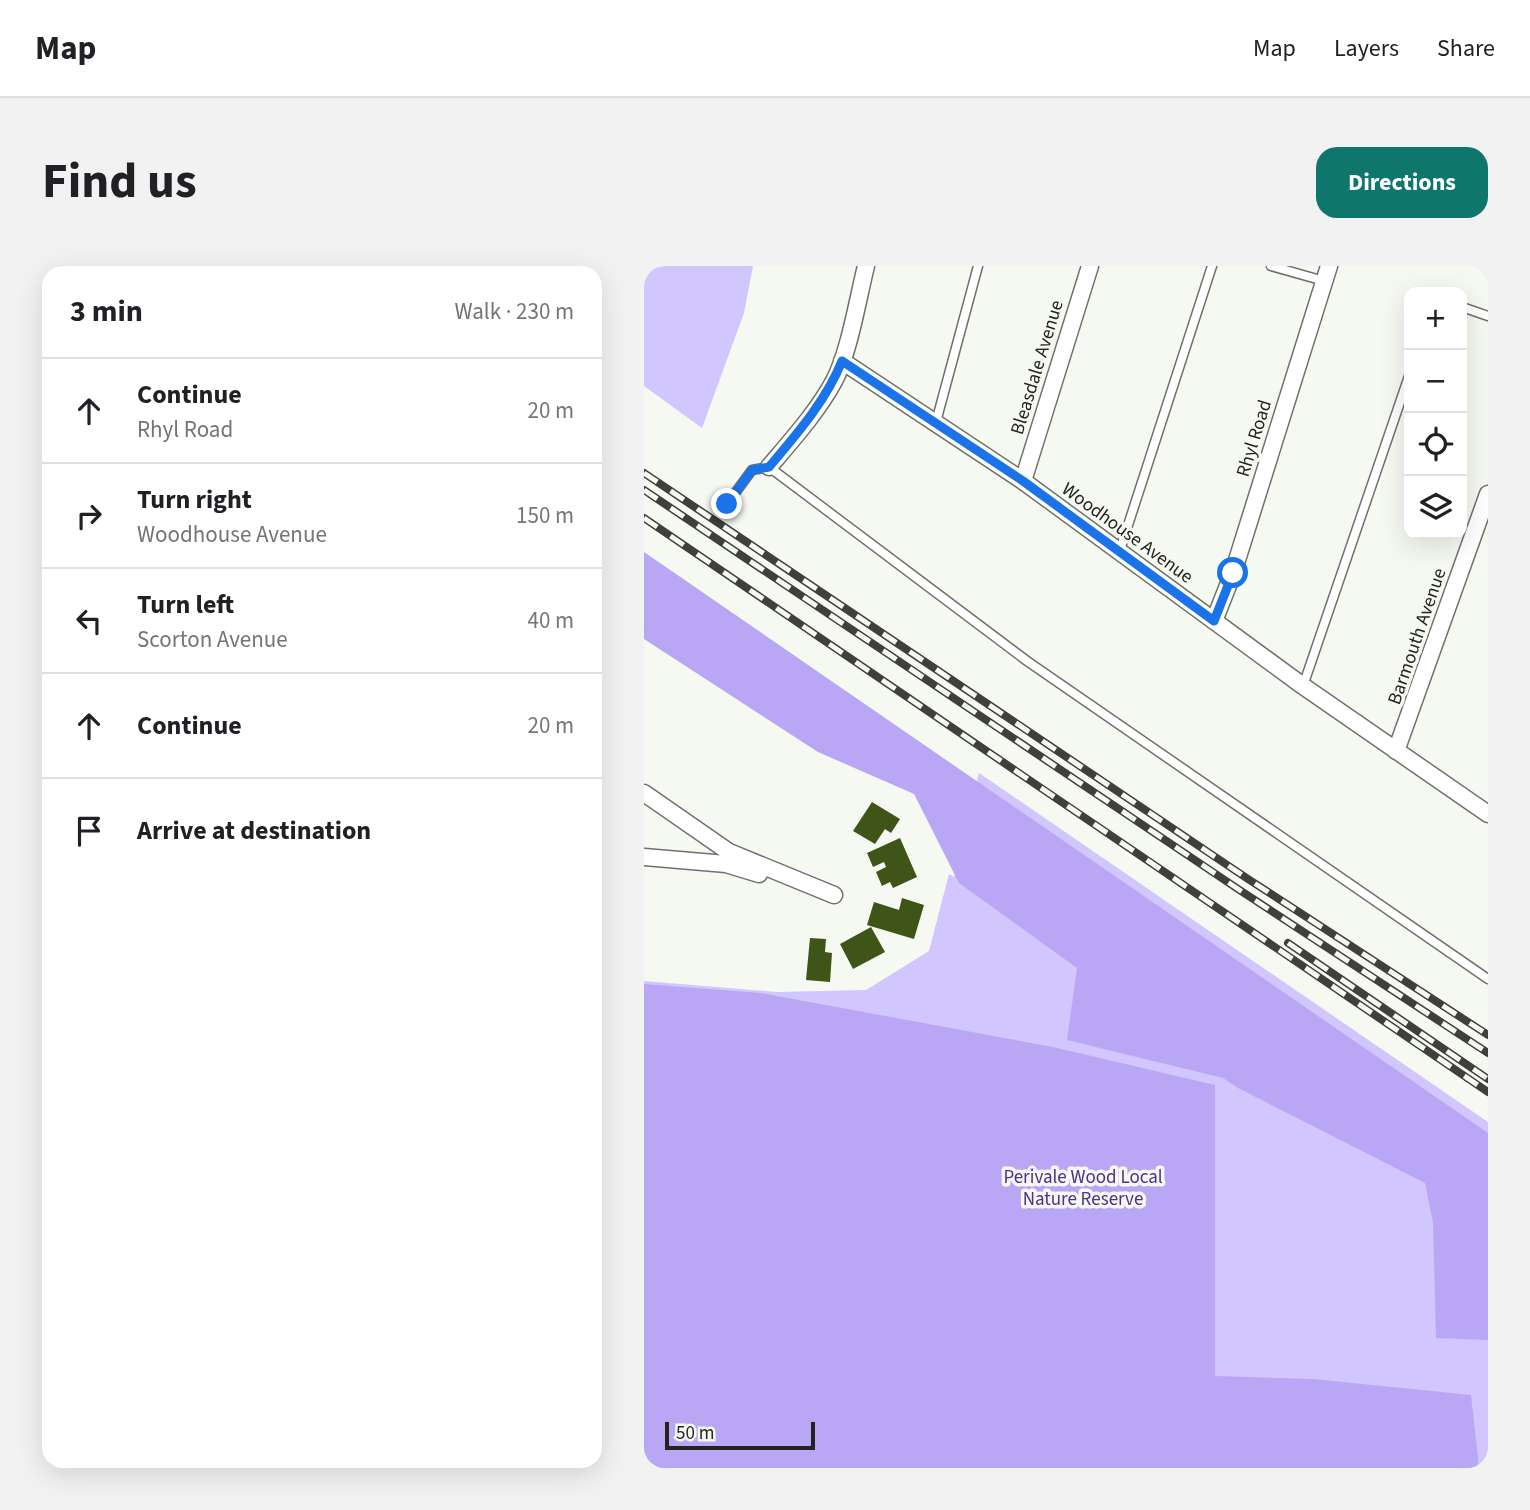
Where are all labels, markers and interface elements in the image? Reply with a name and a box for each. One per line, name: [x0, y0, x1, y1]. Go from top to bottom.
text: Map: [35, 25, 96, 72]
text: Map: [1253, 31, 1296, 66]
text: Layers: [1334, 31, 1399, 66]
text: Share: [1437, 31, 1495, 66]
text: Find us: [42, 147, 197, 217]
button: Directions: [1316, 147, 1488, 218]
map controls: [1404, 287, 1467, 539]
button: +: [1404, 287, 1467, 350]
text: 3 min: [70, 290, 143, 333]
text: Walk · 230 m: [455, 295, 574, 328]
street label: Bleasdale Avenue: [1004, 297, 1071, 438]
button: −: [1404, 350, 1467, 413]
text: Continue: [137, 376, 242, 413]
icon: ahead: [70, 392, 108, 430]
text: 20 m: [527, 394, 574, 427]
street label: Rhyl Road: [1230, 397, 1279, 480]
text: Rhyl Road: [137, 413, 233, 446]
button: locate: [1404, 413, 1467, 476]
street label: Woodhouse Avenue: [1056, 476, 1198, 590]
button: layers: [1404, 476, 1467, 539]
text: Turn right: [137, 481, 252, 518]
route end: [711, 488, 742, 519]
icon: right: [70, 497, 108, 535]
text: 150 m: [516, 499, 574, 532]
text: Woodhouse Avenue: [137, 518, 327, 551]
route start: [1217, 557, 1248, 588]
street label: Barmouth Avenue: [1381, 565, 1453, 708]
text: Turn left: [137, 586, 234, 623]
icon: left: [70, 602, 108, 640]
text: 40 m: [527, 604, 574, 637]
text: Scorton Avenue: [137, 623, 288, 656]
icon: ahead: [70, 707, 108, 745]
text: Continue: [137, 707, 242, 744]
text: 20 m: [527, 709, 574, 742]
icon: arrive: [70, 812, 108, 850]
text: Arrive at destination: [137, 812, 371, 849]
park label: Perivale Wood Local Nature Reserve: [1003, 1164, 1163, 1213]
scale bar: [665, 1419, 816, 1451]
text: 50 m: [676, 1420, 714, 1447]

